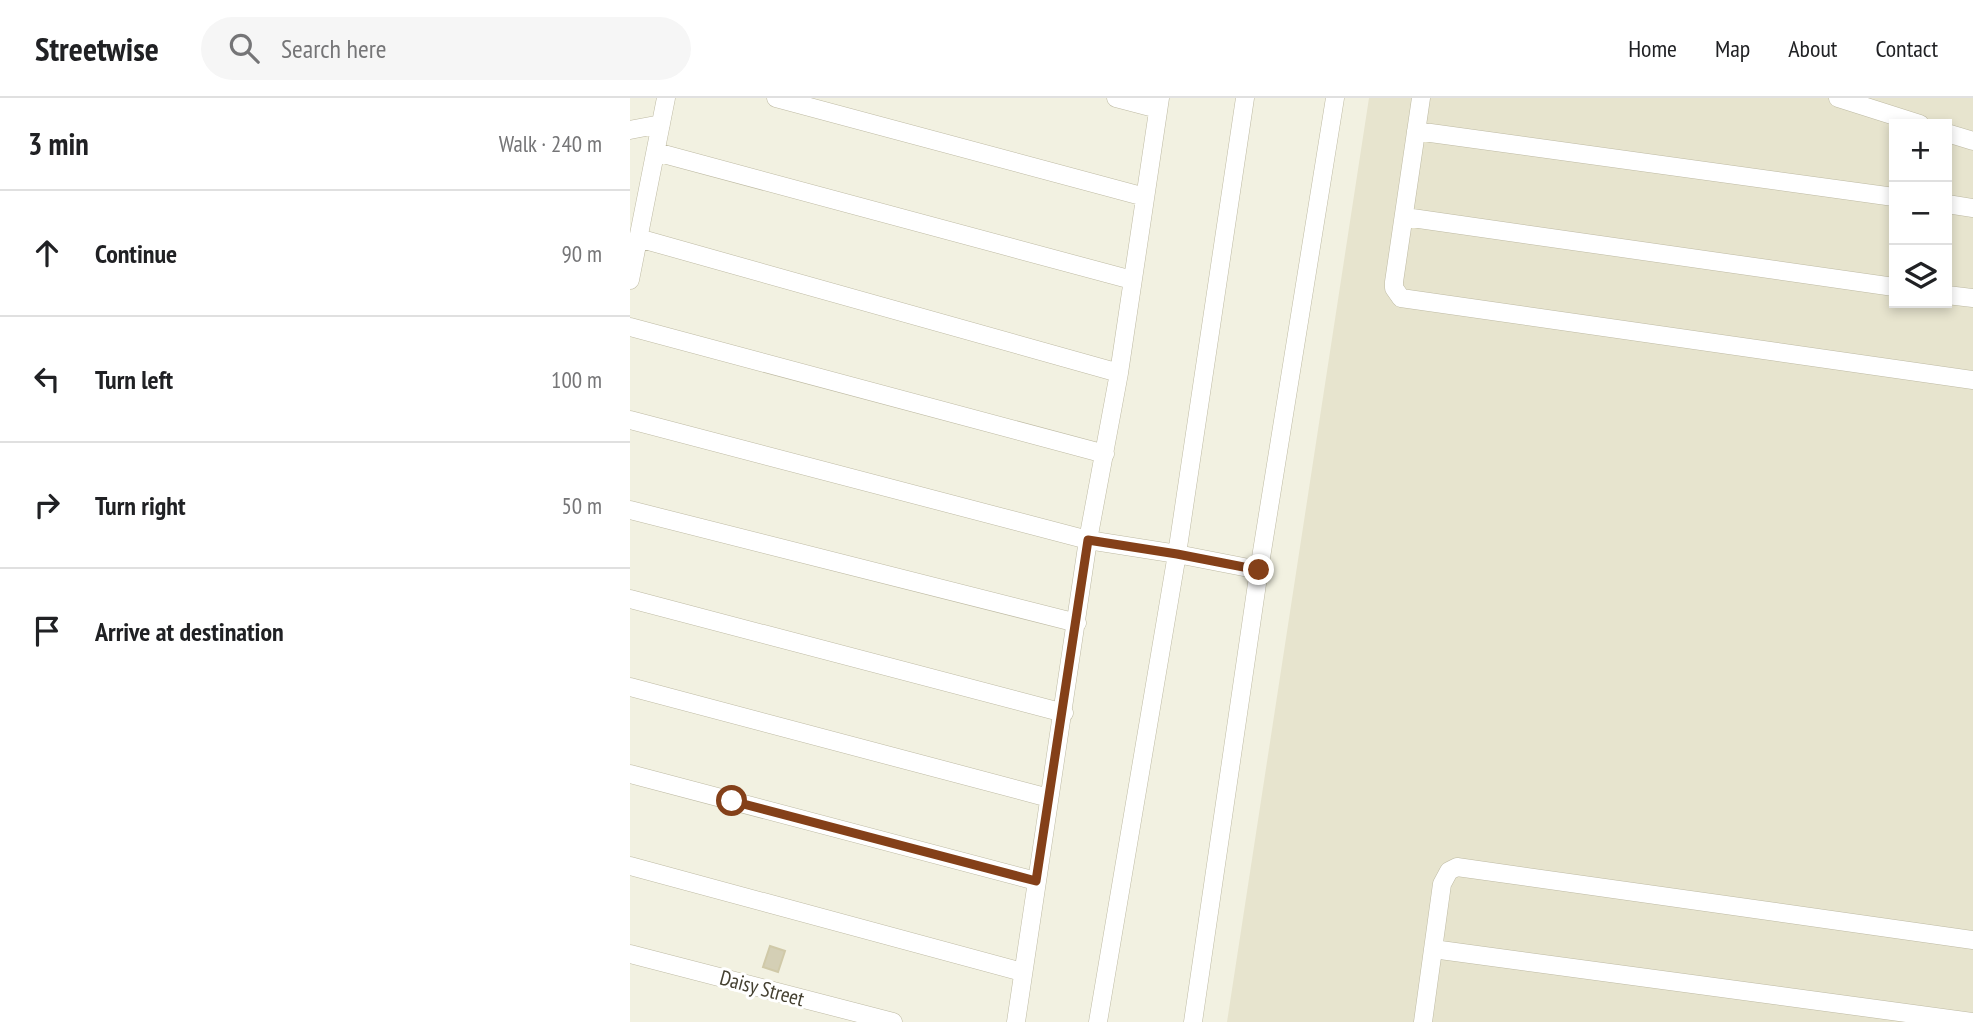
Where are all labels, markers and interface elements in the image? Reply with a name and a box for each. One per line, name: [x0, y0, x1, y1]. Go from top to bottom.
search box: [201, 17, 691, 80]
text: Streetwise: [35, 27, 159, 70]
icon: search: [225, 29, 263, 67]
text: Search here: [281, 32, 387, 65]
text: Home: [1628, 33, 1677, 64]
text: Map: [1715, 33, 1750, 64]
text: About: [1788, 33, 1837, 64]
text: Contact: [1875, 33, 1938, 64]
map controls: [1889, 119, 1952, 308]
button: +: [1889, 119, 1952, 182]
text: 3 min: [28, 124, 89, 163]
text: Walk · 240 m: [499, 129, 602, 158]
button: −: [1889, 182, 1952, 245]
icon: ahead: [28, 234, 66, 272]
text: Continue: [95, 237, 177, 270]
text: 90 m: [561, 239, 602, 268]
button: layers: [1889, 245, 1952, 308]
icon: left: [28, 360, 66, 398]
text: Turn left: [95, 363, 173, 396]
text: 100 m: [551, 365, 602, 394]
icon: right: [28, 486, 66, 524]
text: Turn right: [95, 489, 186, 522]
text: 50 m: [561, 491, 602, 520]
route end: [1243, 554, 1274, 585]
icon: arrive: [28, 612, 66, 650]
text: Arrive at destination: [95, 615, 284, 648]
route start: [716, 785, 747, 816]
street label: Daisy Street: [717, 964, 807, 1012]

